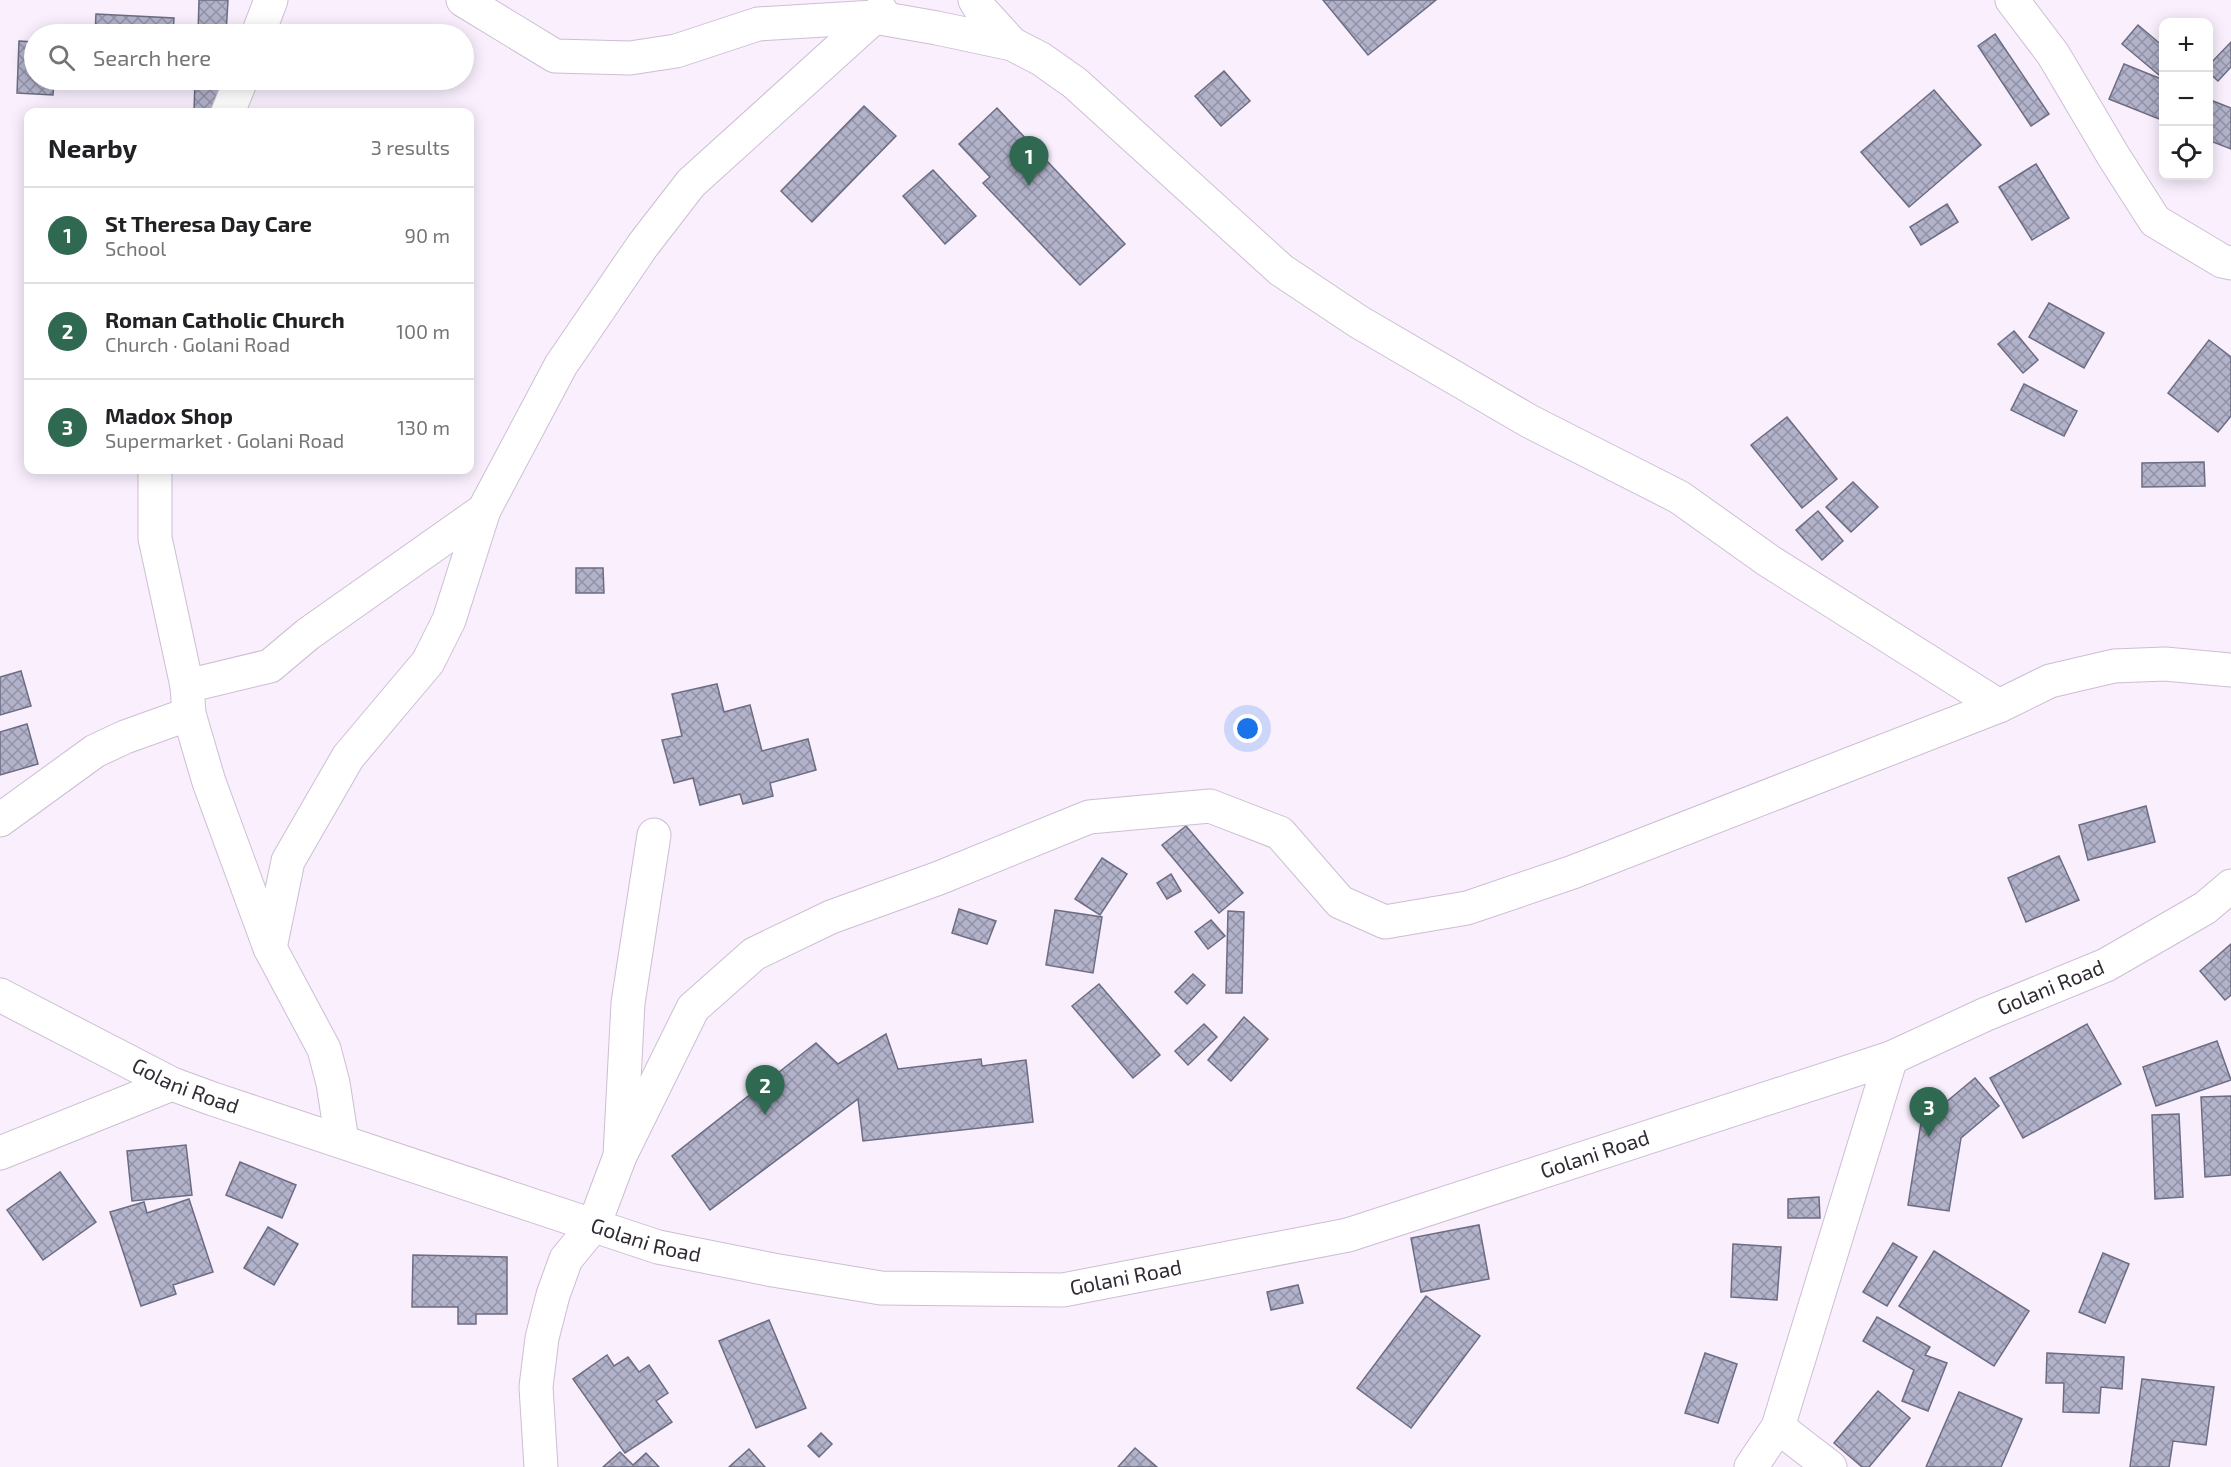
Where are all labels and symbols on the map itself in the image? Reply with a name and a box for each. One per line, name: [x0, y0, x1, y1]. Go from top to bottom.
pin: 1: [1010, 136, 1048, 186]
your location: [1233, 714, 1262, 743]
street label: Golani Road: [1993, 953, 2107, 1019]
street label: Golani Road: [128, 1052, 242, 1118]
pin: 2: [746, 1066, 784, 1115]
pin: 3: [1910, 1088, 1948, 1137]
street label: Golani Road: [1537, 1124, 1652, 1183]
street label: Golani Road: [588, 1212, 703, 1266]
street label: Golani Road: [1067, 1253, 1184, 1299]

